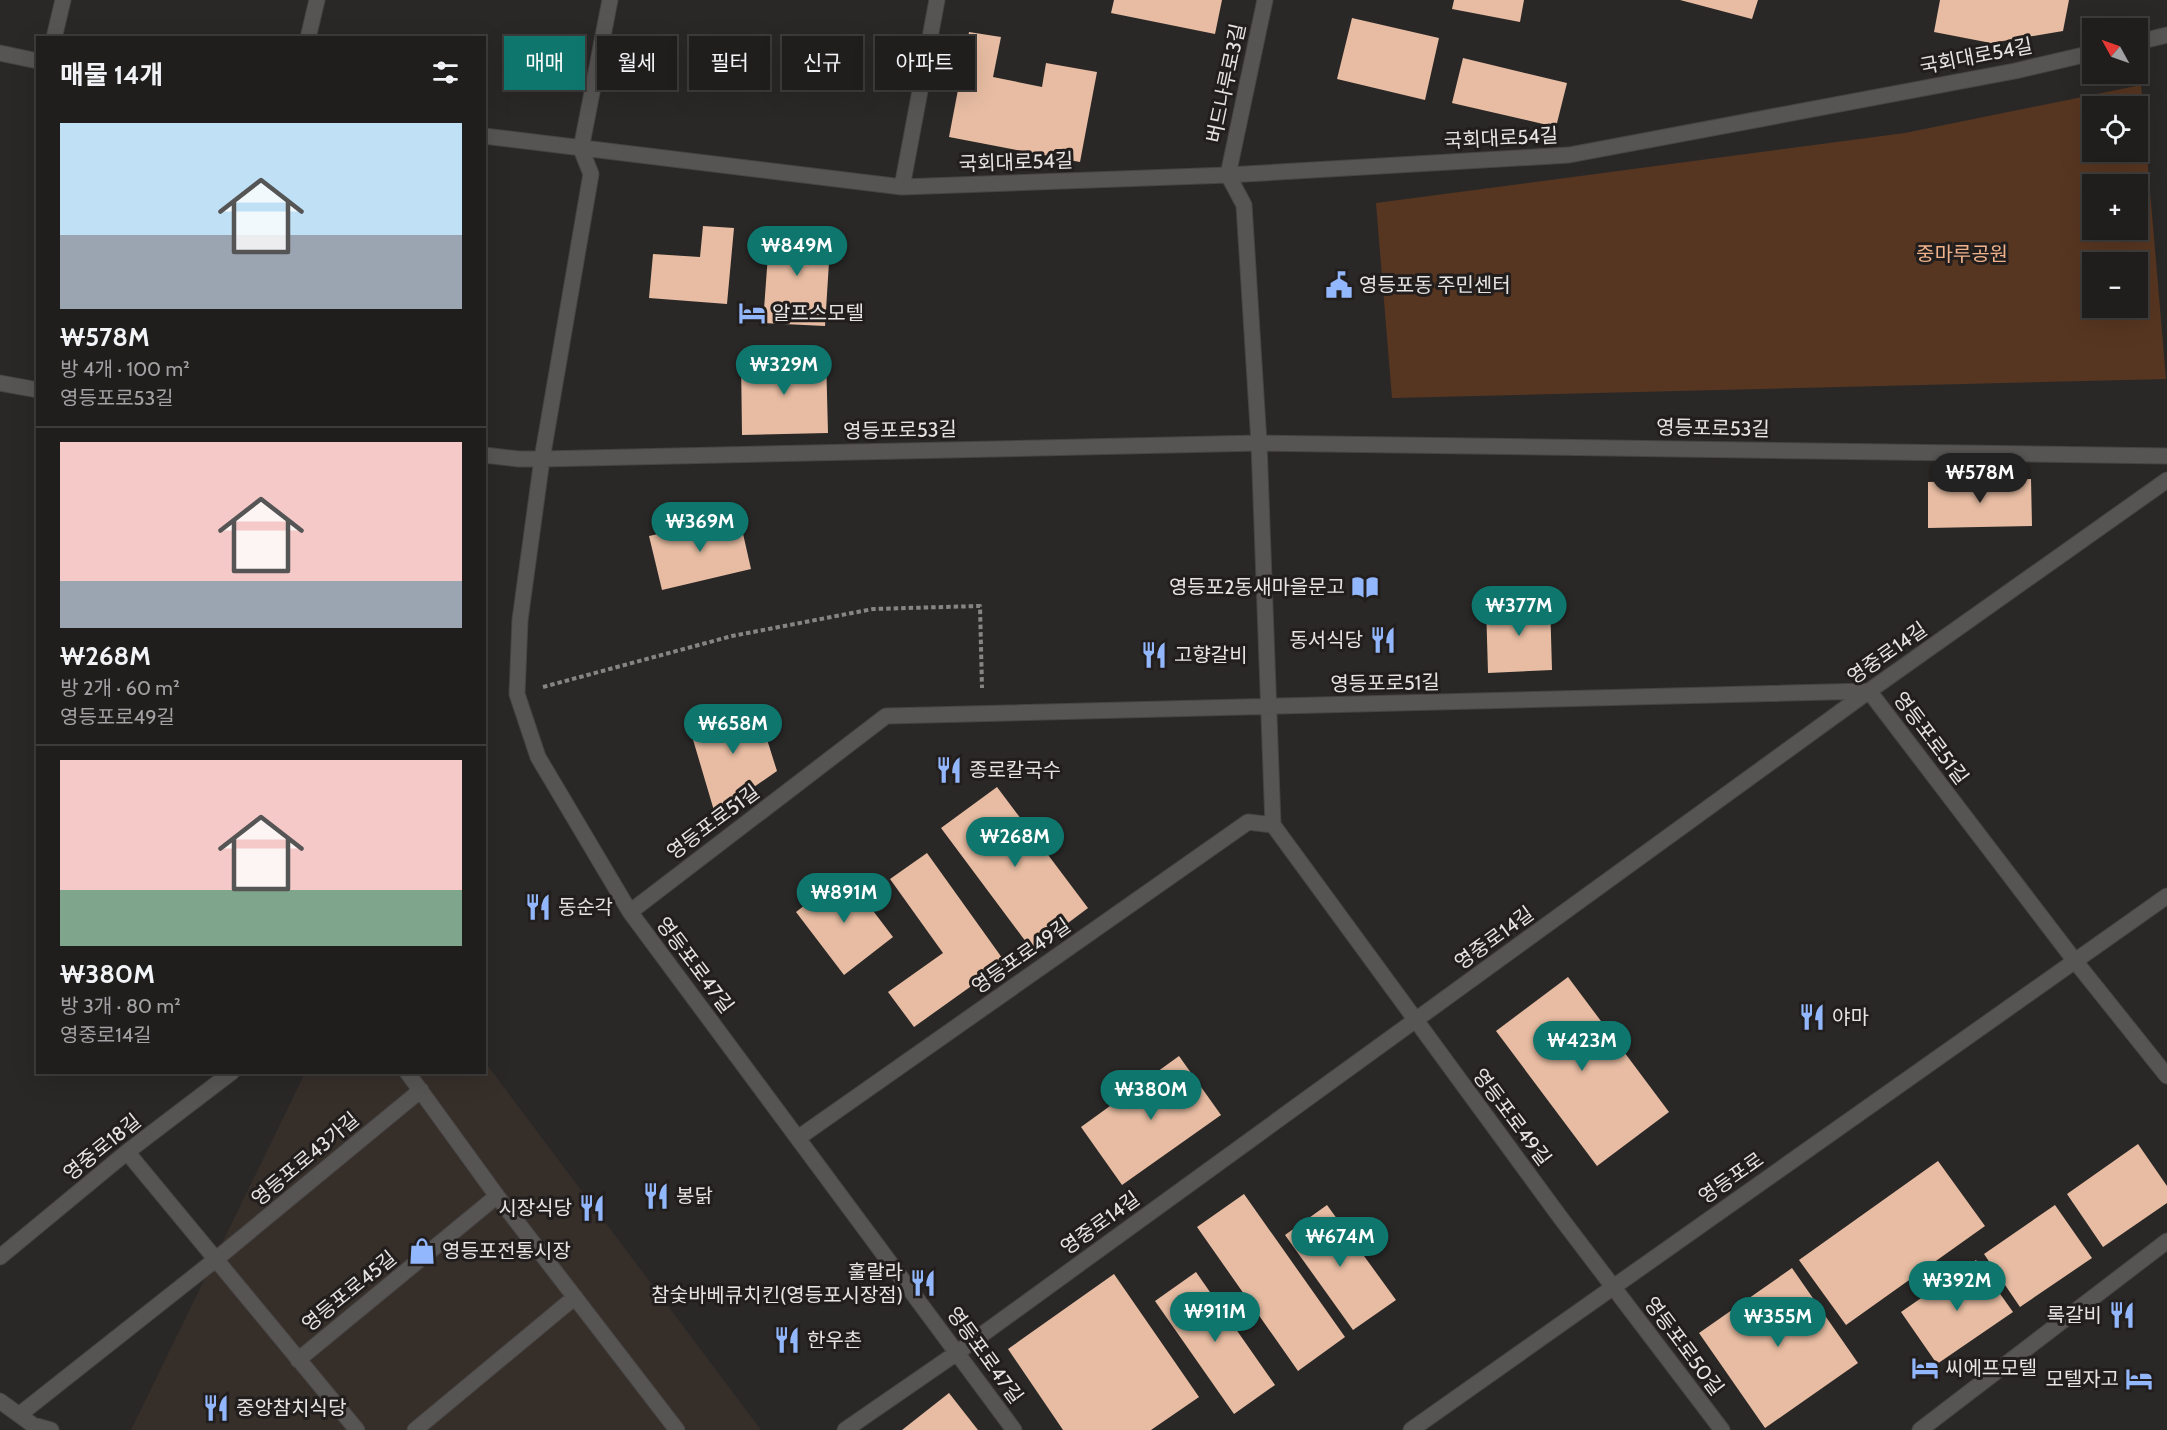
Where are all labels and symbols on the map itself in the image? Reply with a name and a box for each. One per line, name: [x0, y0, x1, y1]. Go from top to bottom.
north arrow: [2082, 18, 2148, 84]
street label: 버드나루로3길: [1202, 21, 1250, 145]
street label: 국회대로54길: [1918, 33, 2034, 79]
street label: 국회대로54길: [1443, 123, 1559, 153]
street label: 국회대로54길: [958, 148, 1074, 176]
pin: ₩849M: [755, 226, 839, 277]
park label: 중마루공원: [1916, 242, 2008, 266]
public building icon: 영등포동 주민센터: [1324, 270, 1354, 300]
place label: 영등포동 주민센터: [1359, 273, 1511, 297]
hotel icon: 알프스모텔: [737, 298, 767, 328]
place label: 알프스모텔: [772, 301, 864, 325]
pin: ₩329M: [742, 345, 826, 396]
street label: 영등포로53길: [1656, 415, 1770, 441]
street label: 영등포로53길: [843, 417, 957, 443]
pin: ₩578M: [1938, 453, 2022, 504]
pin: ₩369M: [658, 502, 742, 553]
library icon: 영등포2동새마을문고: [1350, 572, 1380, 602]
place label: 영등포2동새마을문고: [1169, 575, 1345, 599]
pin: ₩377M: [1477, 586, 1561, 637]
street label: 영중로14길: [1843, 617, 1931, 689]
restaurant icon: 동서식당: [1368, 625, 1398, 655]
place label: 동서식당: [1289, 628, 1363, 652]
restaurant icon: 고향갈비: [1139, 640, 1169, 670]
place label: 고향갈비: [1174, 643, 1248, 667]
street label: 영등포로51길: [1330, 670, 1440, 696]
street label: 영등포로51길: [1889, 687, 1973, 789]
pin: ₩658M: [691, 704, 775, 755]
restaurant icon: 종로칼국수: [934, 755, 964, 785]
place label: 종로칼국수: [969, 758, 1061, 782]
street label: 영등포로51길: [662, 780, 764, 864]
pin: ₩268M: [973, 817, 1057, 868]
pin: ₩891M: [802, 873, 886, 924]
restaurant icon: 동순각: [523, 892, 553, 922]
place label: 동순각: [558, 895, 613, 919]
street label: 영중로14길: [1450, 901, 1538, 975]
street label: 영등포로47길: [651, 912, 739, 1018]
street label: 영등포로49길: [967, 913, 1075, 999]
restaurant icon: 야마: [1797, 1002, 1827, 1032]
place label: 야마: [1832, 1005, 1869, 1029]
pin: ₩423M: [1540, 1021, 1624, 1072]
street label: 영등포로49길: [1468, 1064, 1556, 1170]
pin: ₩380M: [1109, 1070, 1193, 1121]
street label: 영등포로43가길: [246, 1107, 364, 1211]
street label: 영중로18길: [59, 1109, 145, 1185]
street label: 영등포로: [1694, 1147, 1768, 1209]
restaurant icon: 봉닭: [641, 1181, 671, 1211]
place label: 봉닭: [676, 1184, 713, 1208]
street label: 영중로14길: [1056, 1186, 1144, 1260]
restaurant icon: 시장식당: [577, 1193, 607, 1223]
place label: 시장식당: [498, 1196, 572, 1220]
pin: ₩674M: [1298, 1217, 1382, 1268]
shop icon: 영등포전통시장: [407, 1236, 437, 1266]
place label: 영등포전통시장: [442, 1239, 571, 1263]
street label: 영등포로45길: [297, 1246, 401, 1336]
place label: 훌랄라 참숯바베큐치킨(영등포시장점): [651, 1260, 903, 1307]
pin: ₩392M: [1915, 1261, 1999, 1312]
restaurant icon: 훌랄라 참숯바베큐치킨(영등포시장점): [908, 1268, 938, 1298]
pin: ₩911M: [1173, 1292, 1257, 1343]
street label: 영등포로50길: [1639, 1292, 1729, 1400]
pin: ₩355M: [1736, 1297, 1820, 1348]
restaurant icon: 록갈비: [2107, 1300, 2137, 1330]
street label: 영등포로47길: [942, 1302, 1028, 1408]
place label: 록갈비: [2047, 1303, 2102, 1327]
restaurant icon: 한우촌: [772, 1325, 802, 1355]
place label: 한우촌: [807, 1328, 862, 1352]
hotel icon: 씨에프모텔: [1910, 1353, 1940, 1383]
place label: 씨에프모텔: [1945, 1356, 2037, 1380]
hotel icon: 모텔자고: [2124, 1364, 2154, 1394]
place label: 모텔자고: [2045, 1367, 2119, 1391]
restaurant icon: 중앙참치식당: [201, 1393, 231, 1423]
place label: 중앙참치식당: [236, 1396, 346, 1420]

